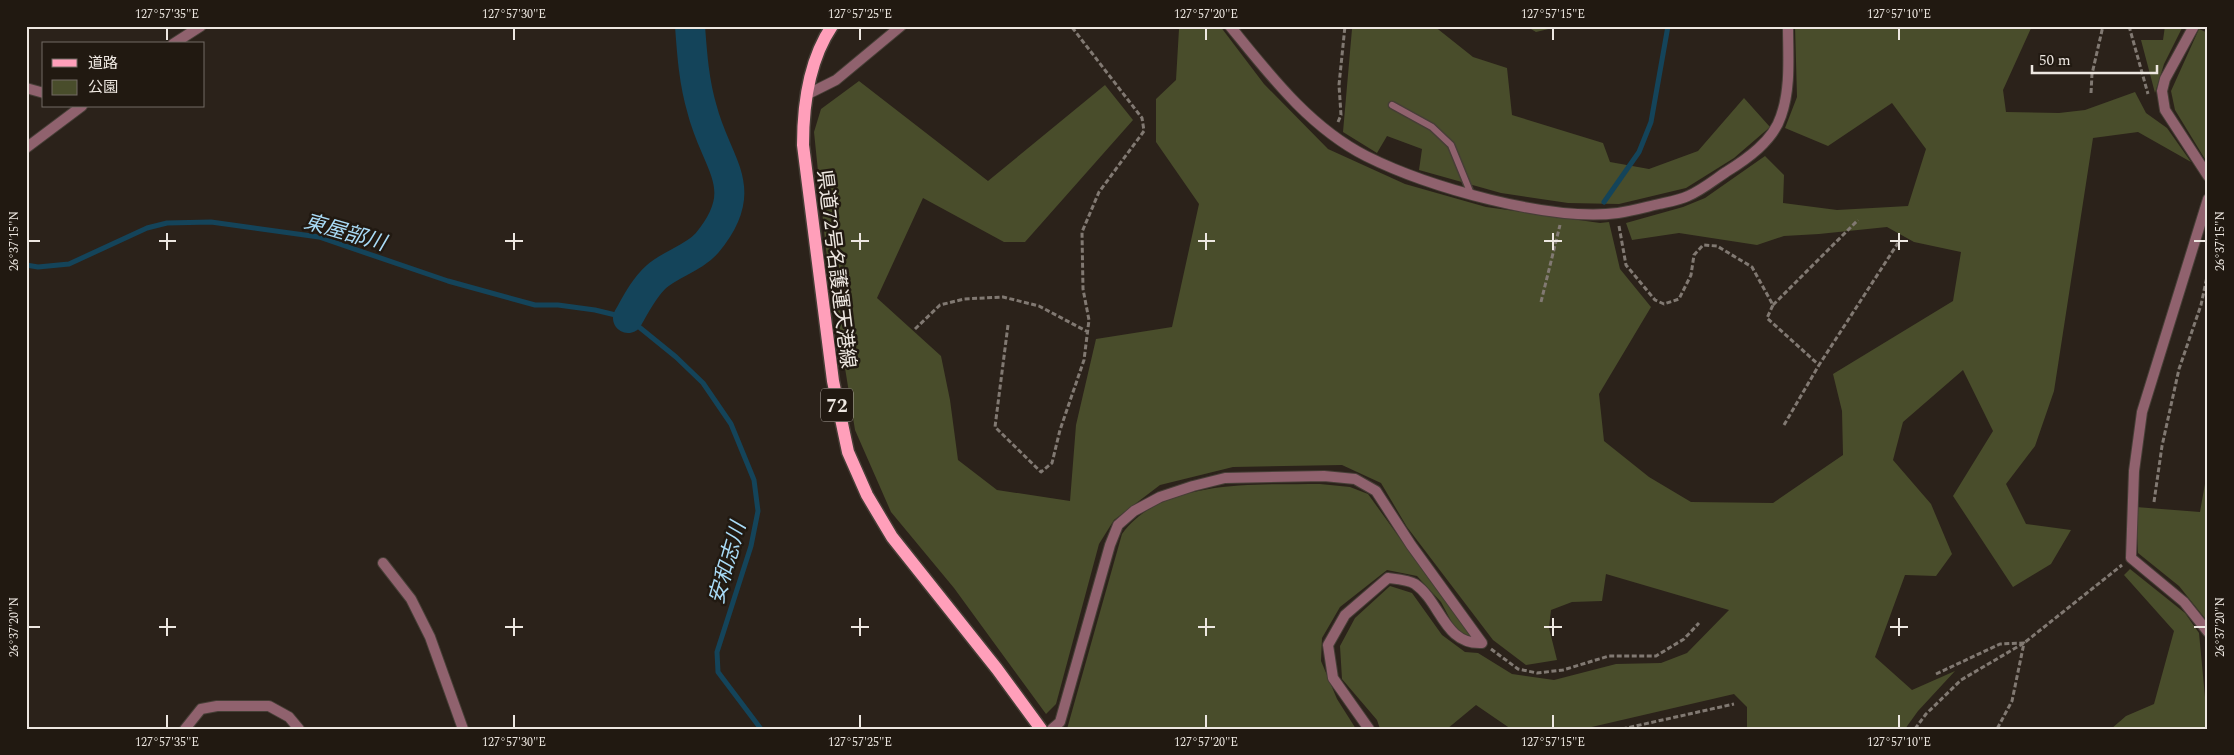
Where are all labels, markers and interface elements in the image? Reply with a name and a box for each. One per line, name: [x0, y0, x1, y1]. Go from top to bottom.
text: 127°57'35"E: [135, 5, 199, 24]
text: 127°57'30"E: [482, 5, 546, 24]
text: 127°57'25"E: [828, 5, 892, 24]
text: 127°57'20"E: [1174, 5, 1238, 24]
text: 127°57'15"E: [1521, 5, 1585, 24]
text: 127°57'10"E: [1867, 5, 1931, 24]
legend: [42, 42, 205, 108]
scale bar: [2032, 42, 2156, 74]
text: 50 m: [2039, 49, 2071, 72]
text: 道路: [88, 52, 118, 75]
text: 公園: [88, 76, 118, 99]
street label: 県道72号名護運天港線: [809, 168, 863, 370]
water label: 東屋部川: [300, 206, 391, 260]
text: 26°37'15"N: [5, 211, 24, 271]
text: 26°37'15"N: [2211, 211, 2230, 271]
road number: 72: [821, 388, 853, 422]
water label: 安和志川: [701, 517, 755, 608]
text: 26°37'20"N: [5, 597, 24, 657]
text: 26°37'20"N: [2211, 597, 2230, 657]
text: 127°57'35"E: [135, 733, 199, 752]
text: 127°57'30"E: [482, 733, 546, 752]
text: 127°57'25"E: [828, 733, 892, 752]
text: 127°57'20"E: [1174, 733, 1238, 752]
text: 127°57'15"E: [1521, 733, 1585, 752]
text: 127°57'10"E: [1867, 733, 1931, 752]

